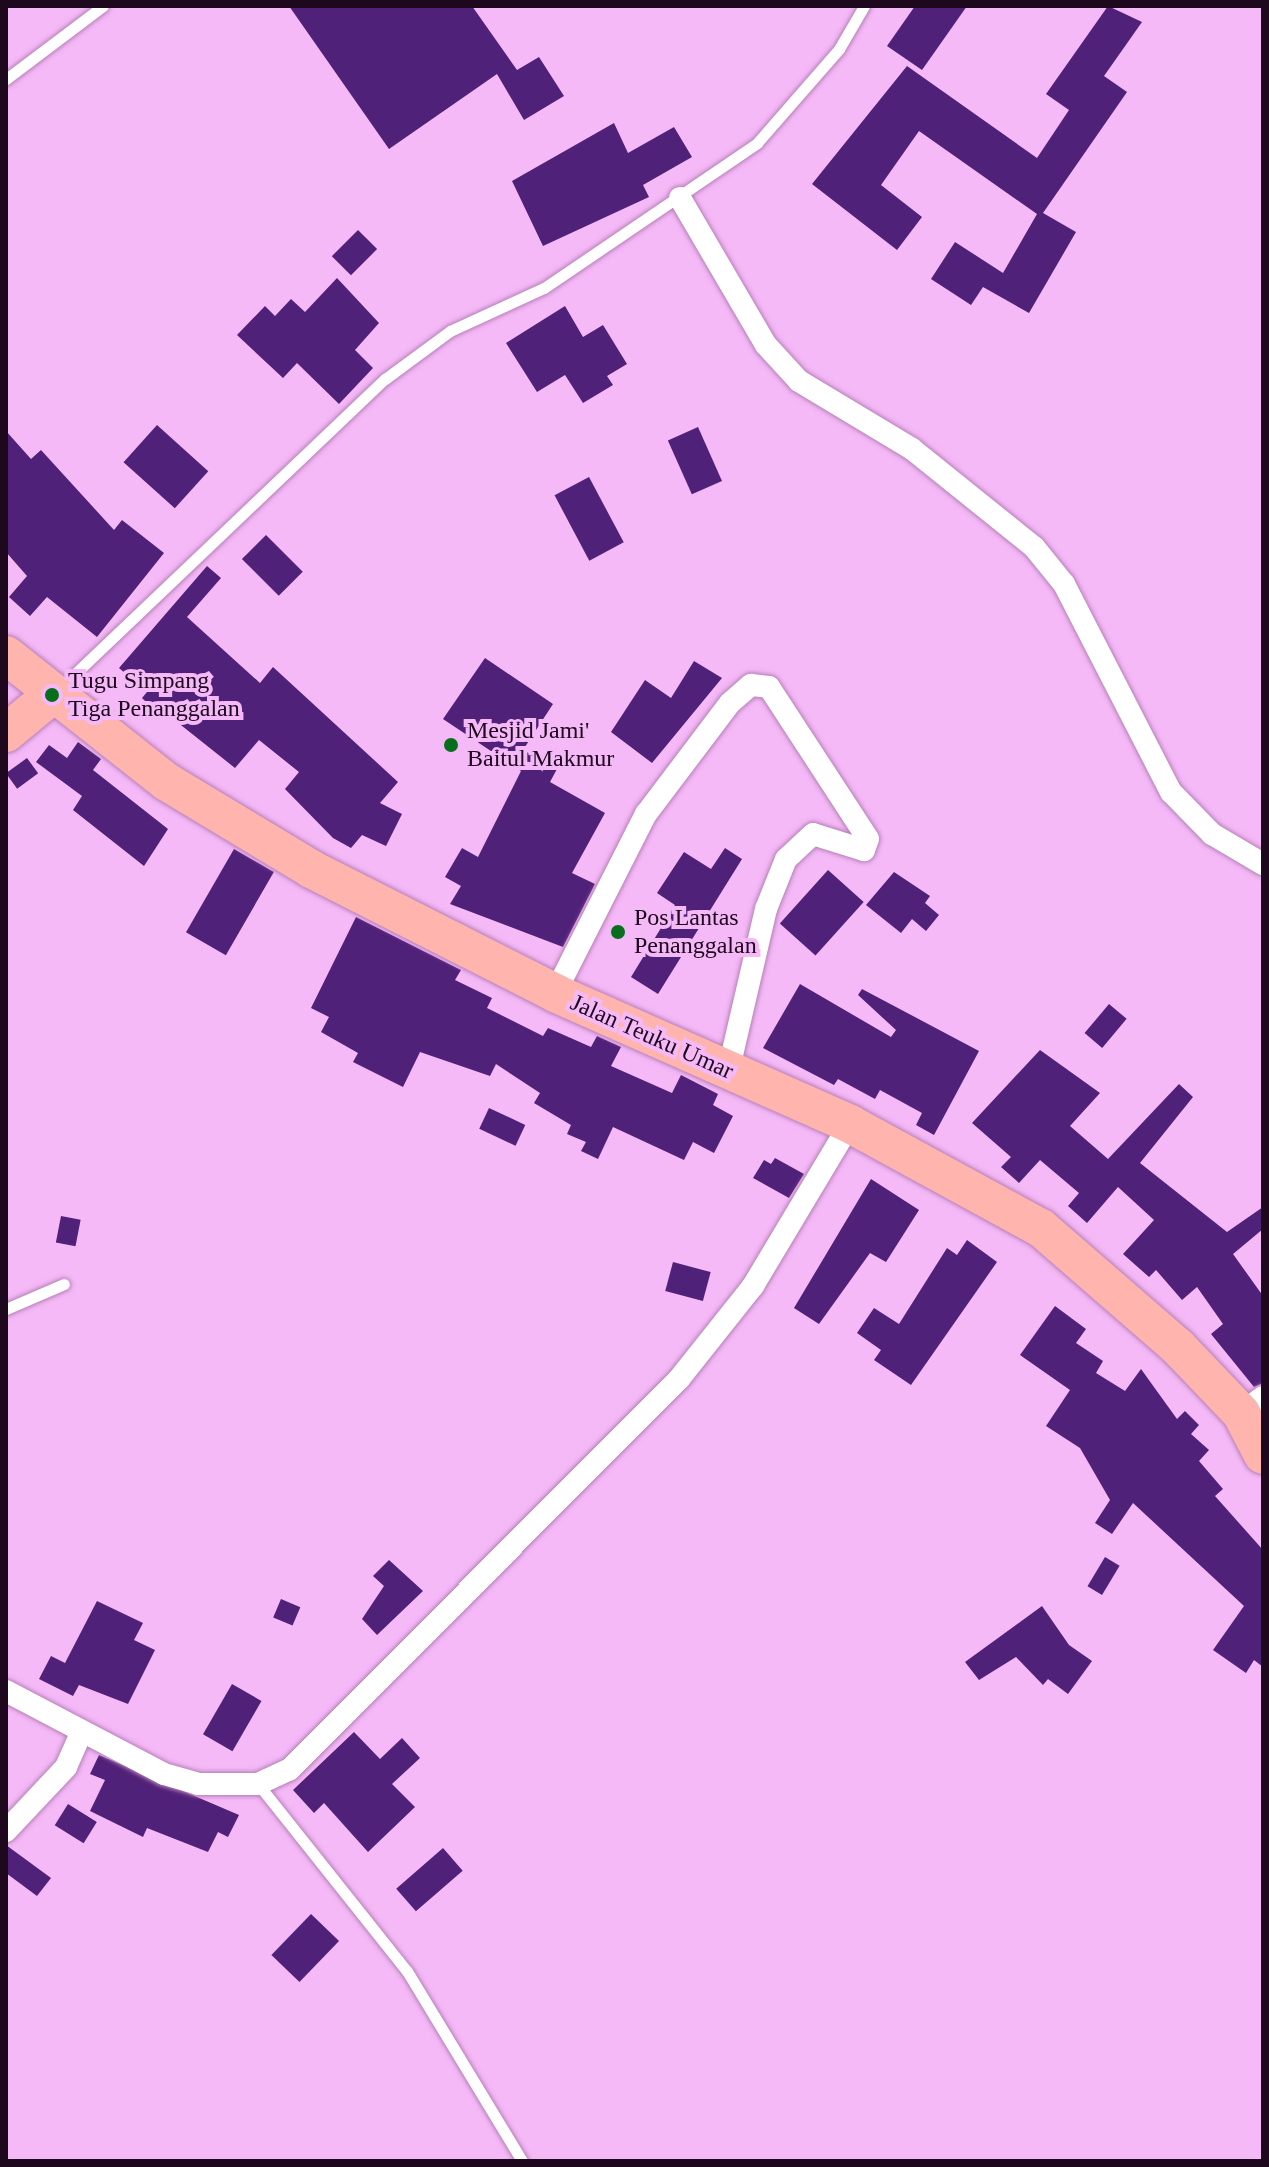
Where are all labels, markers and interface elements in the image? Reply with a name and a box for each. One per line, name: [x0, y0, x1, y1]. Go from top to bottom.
place label: Tugu Simpang Tiga Penanggalan: [68, 667, 240, 723]
marker: Tugu Simpang Tiga Penanggalan: [43, 686, 61, 704]
place label: Mesjid Jami' Baitul Makmur: [467, 717, 614, 773]
marker: Mesjid Jami' Baitul Makmur: [442, 736, 460, 754]
place label: Pos Lantas Penanggalan: [634, 904, 757, 960]
marker: Pos Lantas Penanggalan: [609, 923, 627, 941]
street label: Jalan Teuku Umar: [566, 988, 738, 1086]

